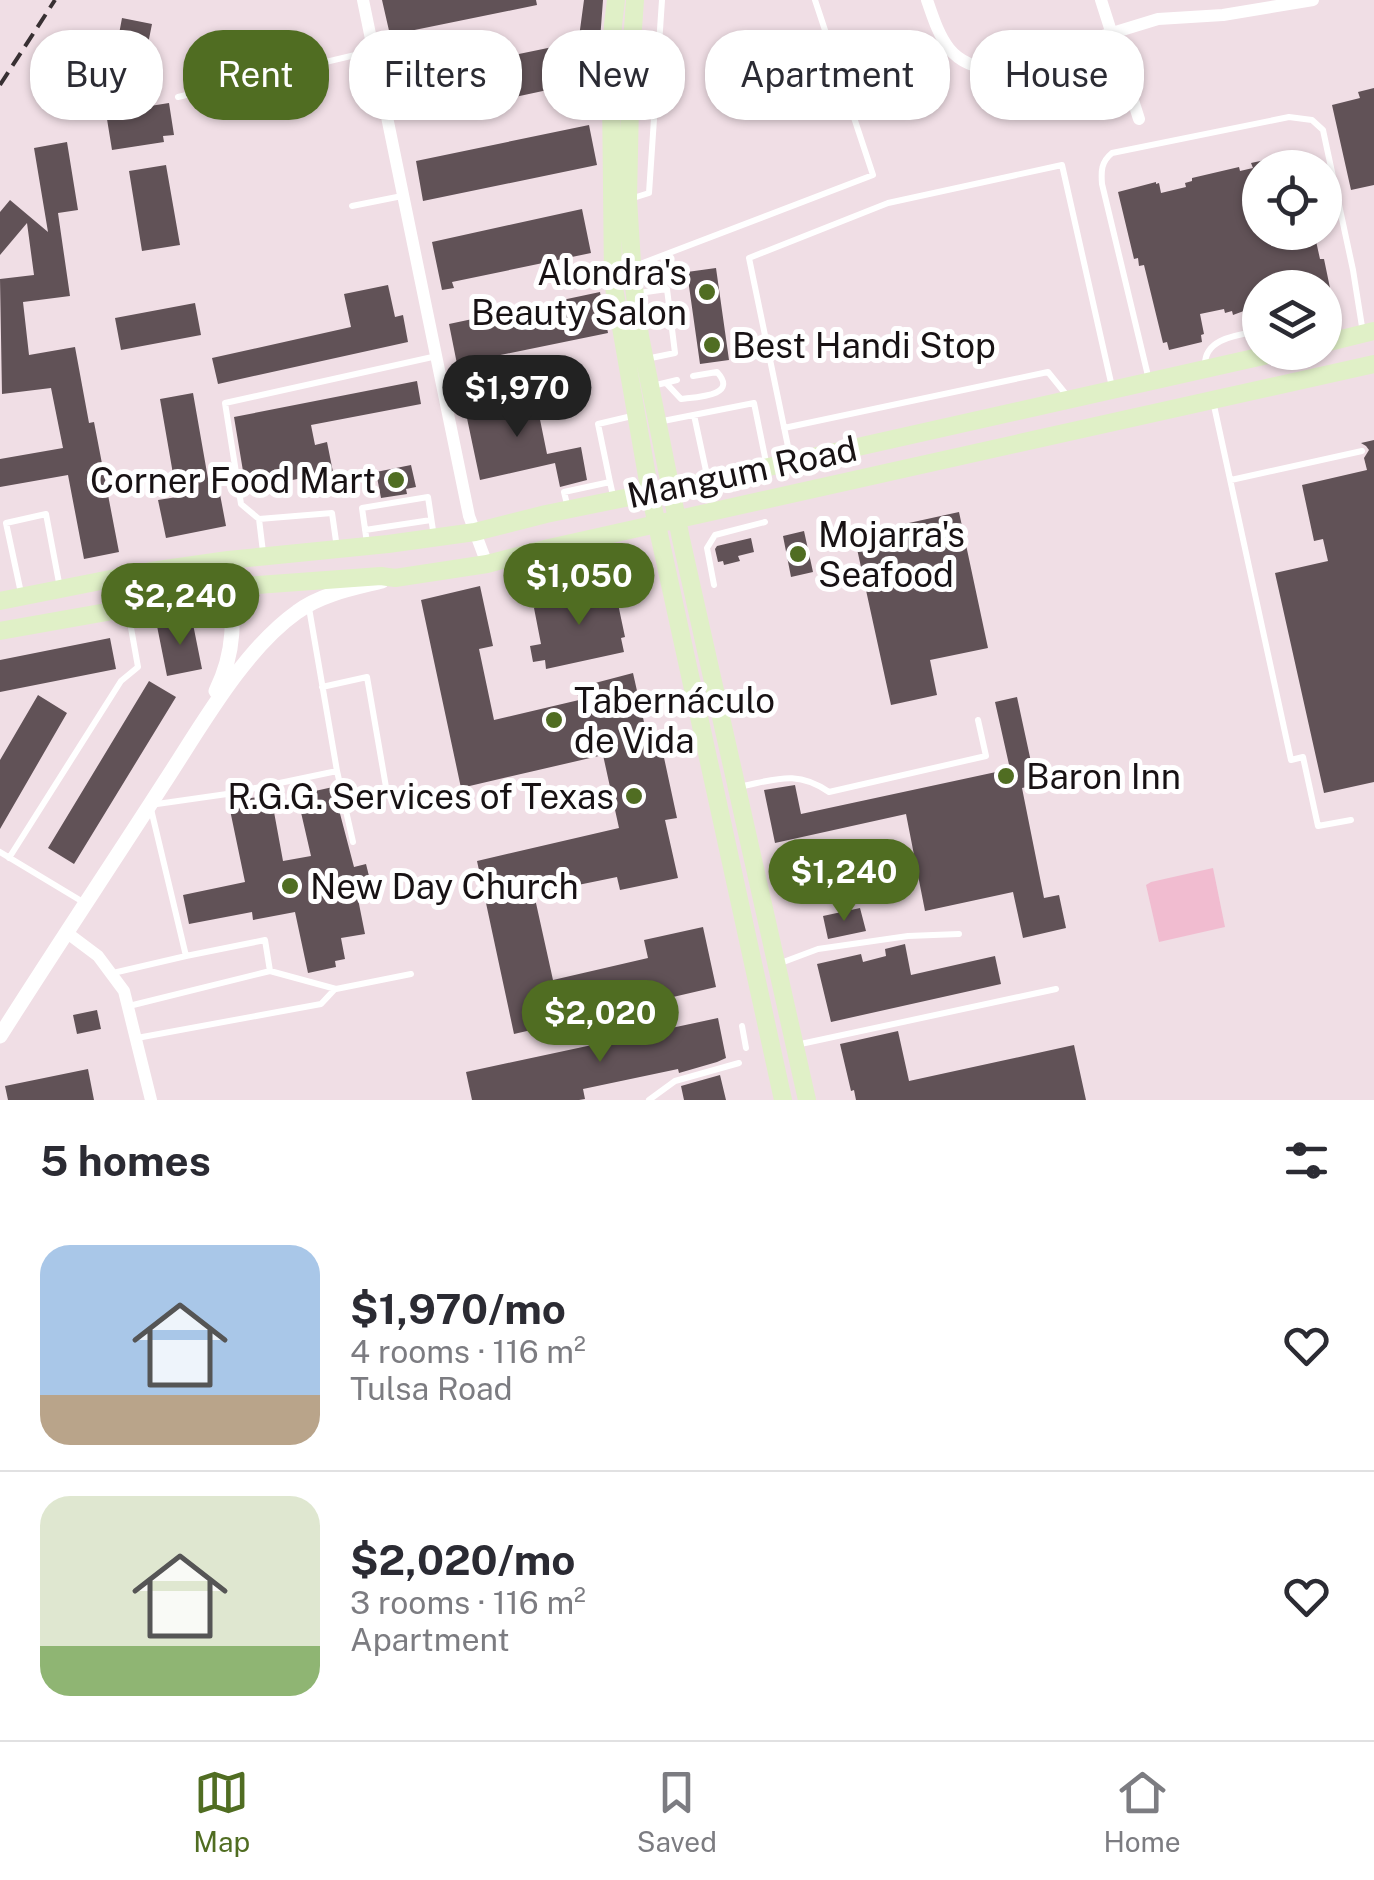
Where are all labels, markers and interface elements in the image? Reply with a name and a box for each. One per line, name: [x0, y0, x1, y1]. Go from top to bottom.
chip: Buy: [30, 30, 163, 120]
chip: Rent: [183, 30, 329, 120]
chip: Filters: [349, 30, 522, 120]
chip: New: [542, 30, 685, 120]
chip: Apartment: [705, 30, 950, 120]
chip: House: [970, 30, 1144, 120]
map controls: [1242, 150, 1342, 370]
button: locate: [1242, 150, 1342, 250]
place label: Alondra's Beauty Salon: [471, 252, 687, 333]
button: layers: [1242, 270, 1342, 370]
marker: Alondra's Beauty Salon: [696, 281, 718, 303]
place label: Best Handi Stop: [732, 325, 996, 366]
marker: Best Handi Stop: [701, 334, 723, 356]
pin: $1,970: [436, 355, 598, 440]
text: $1,970: [464, 369, 570, 406]
street label: Mangum Road: [623, 428, 861, 516]
place label: Corner Food Mart: [90, 460, 376, 501]
marker: Corner Food Mart: [385, 469, 407, 491]
place label: Mojarra's Seafood: [818, 514, 965, 595]
pin: $1,050: [498, 543, 660, 628]
marker: Mojarra's Seafood: [787, 543, 809, 565]
text: $1,050: [525, 557, 633, 594]
pin: $2,240: [99, 563, 261, 648]
text: $2,240: [123, 577, 237, 614]
place label: Tabernáculo de Vida: [574, 680, 775, 761]
marker: Tabernáculo de Vida: [543, 709, 565, 731]
place label: Baron Inn: [1026, 756, 1181, 797]
marker: Baron Inn: [995, 765, 1017, 787]
place label: R.G.G. Services of Texas: [227, 776, 614, 817]
marker: R.G.G. Services of Texas: [623, 785, 645, 807]
pin: $1,240: [763, 839, 925, 924]
text: $1,240: [791, 853, 897, 890]
place label: New Day Church: [310, 866, 579, 907]
marker: New Day Church: [279, 875, 301, 897]
pin: $2,020: [519, 980, 681, 1065]
text: $2,020: [544, 994, 656, 1031]
icon: filters: [1279, 1133, 1334, 1188]
text: 5 homes: [40, 1136, 211, 1185]
text: $1,970/mo: [350, 1284, 566, 1333]
icon: home: [120, 1285, 240, 1405]
icon: heart: [1279, 1318, 1334, 1373]
text: 4 rooms · 116 m²: [350, 1333, 586, 1370]
text: Tulsa Road: [350, 1370, 513, 1407]
text: $2,020/mo: [350, 1535, 575, 1584]
icon: home: [120, 1536, 240, 1656]
icon: heart: [1279, 1569, 1334, 1624]
text: 3 rooms · 116 m²: [350, 1584, 586, 1621]
text: Apartment: [350, 1621, 510, 1658]
tab: Map: [193, 1765, 250, 1858]
tab: Saved: [637, 1765, 717, 1858]
tab: Home: [1103, 1765, 1181, 1858]

